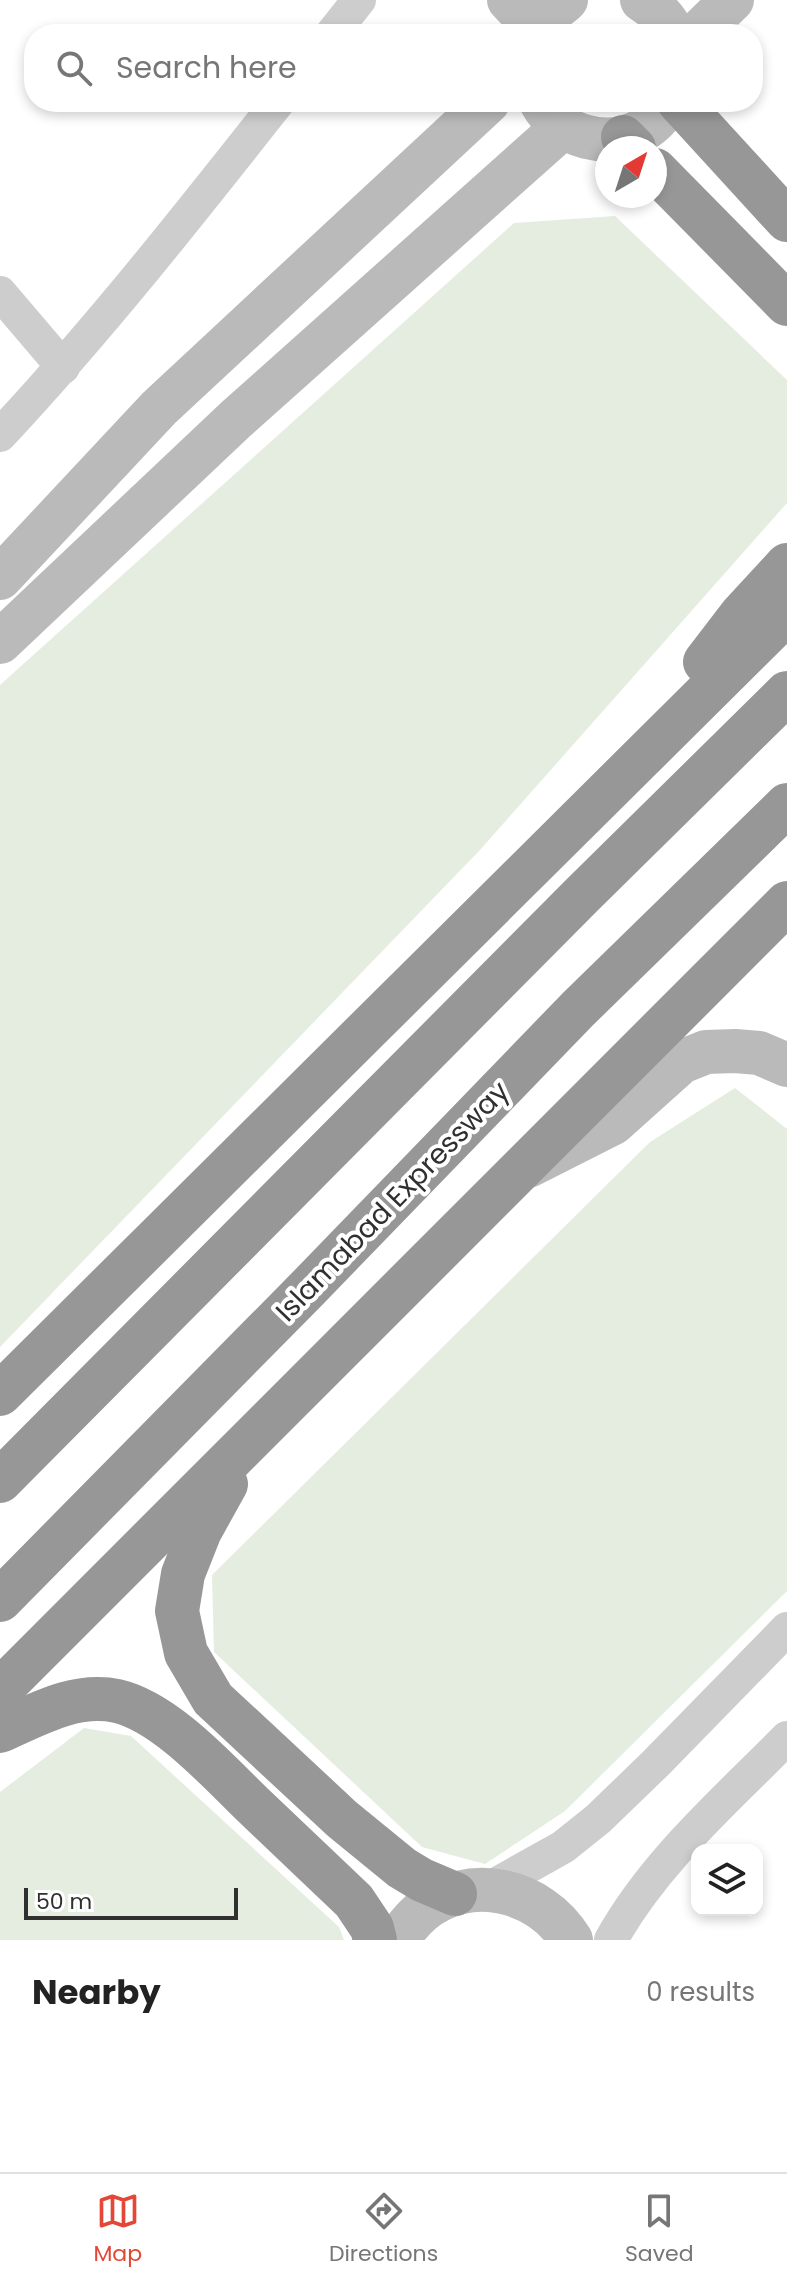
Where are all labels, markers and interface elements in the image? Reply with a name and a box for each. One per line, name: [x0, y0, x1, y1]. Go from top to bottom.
search box: [24, 24, 763, 112]
icon: search: [52, 46, 96, 90]
text: Search here: [116, 46, 297, 89]
north arrow: [595, 136, 667, 208]
street label: Islamabad Expressway: [267, 1072, 518, 1330]
map controls: [691, 1844, 763, 1916]
button: layers: [691, 1844, 763, 1916]
scale bar: [24, 1884, 238, 1920]
text: 50 m: [36, 1886, 92, 1917]
text: Nearby: [32, 1968, 161, 2016]
text: 0 results: [646, 1974, 755, 2010]
tab: Map: [93, 2189, 142, 2270]
tab: Directions: [329, 2189, 438, 2270]
tab: Saved: [625, 2189, 694, 2270]

